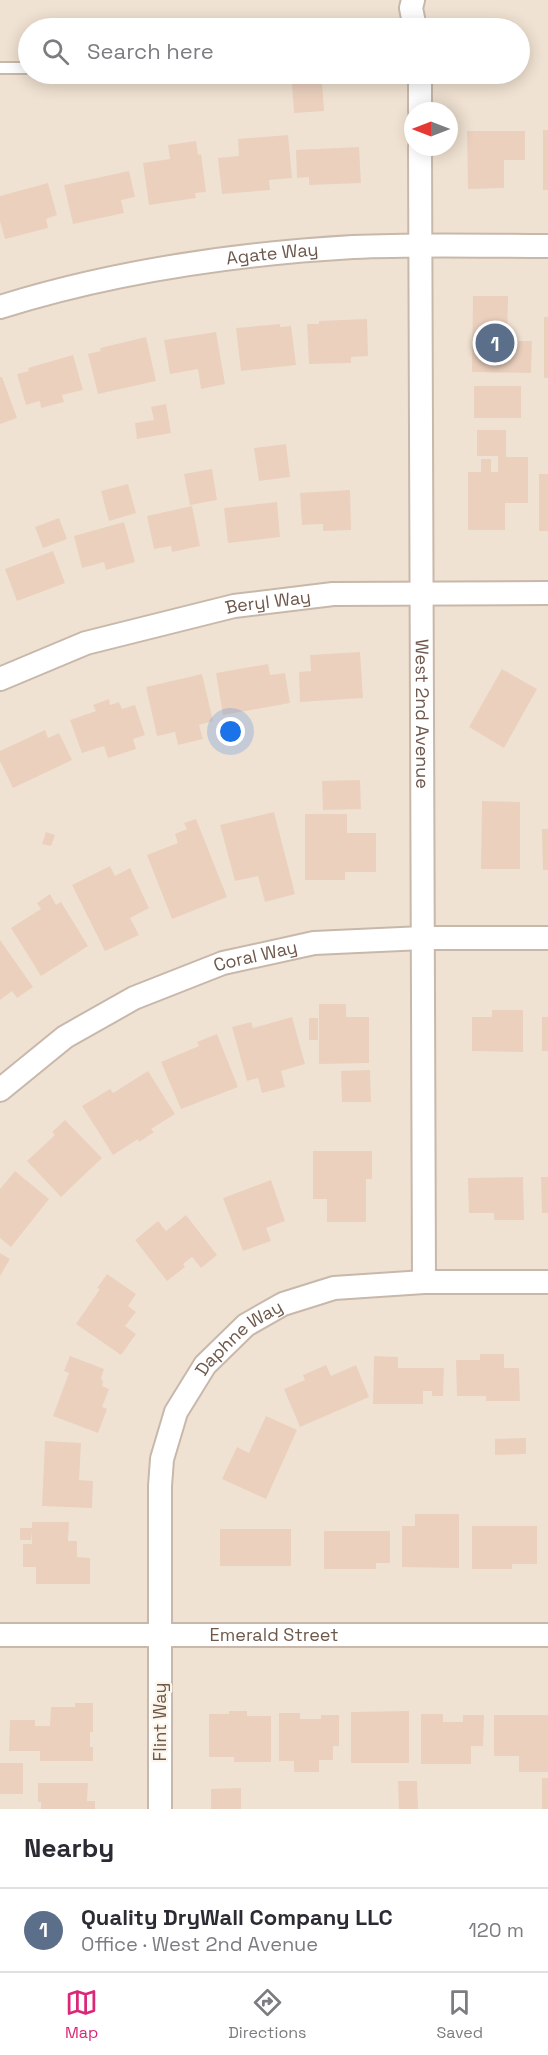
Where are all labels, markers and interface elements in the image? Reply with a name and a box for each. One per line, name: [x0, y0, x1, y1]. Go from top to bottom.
search box: [18, 18, 530, 84]
icon: search: [39, 35, 72, 68]
text: Search here: [87, 37, 214, 65]
north arrow: [404, 102, 458, 156]
street label: Agate Way: [225, 237, 319, 270]
pin: 1: [476, 320, 514, 366]
street label: Beryl Way: [223, 585, 312, 619]
street label: West 2nd Avenue: [411, 639, 434, 789]
your location: [216, 717, 245, 746]
street label: Coral Way: [210, 935, 299, 977]
street label: Daphne Way: [189, 1295, 286, 1380]
street label: Emerald Street: [210, 1623, 338, 1646]
street label: Flint Way: [148, 1683, 171, 1761]
text: Nearby: [24, 1831, 114, 1865]
text: Quality DryWall Company LLC: [81, 1903, 393, 1931]
text: 1: [39, 1917, 48, 1943]
text: 120 m: [468, 1917, 524, 1943]
text: Office · West 2nd Avenue: [81, 1931, 318, 1957]
tab: Map: [65, 1986, 98, 2043]
tab: Directions: [228, 1986, 307, 2043]
tab: Saved: [436, 1986, 483, 2043]

